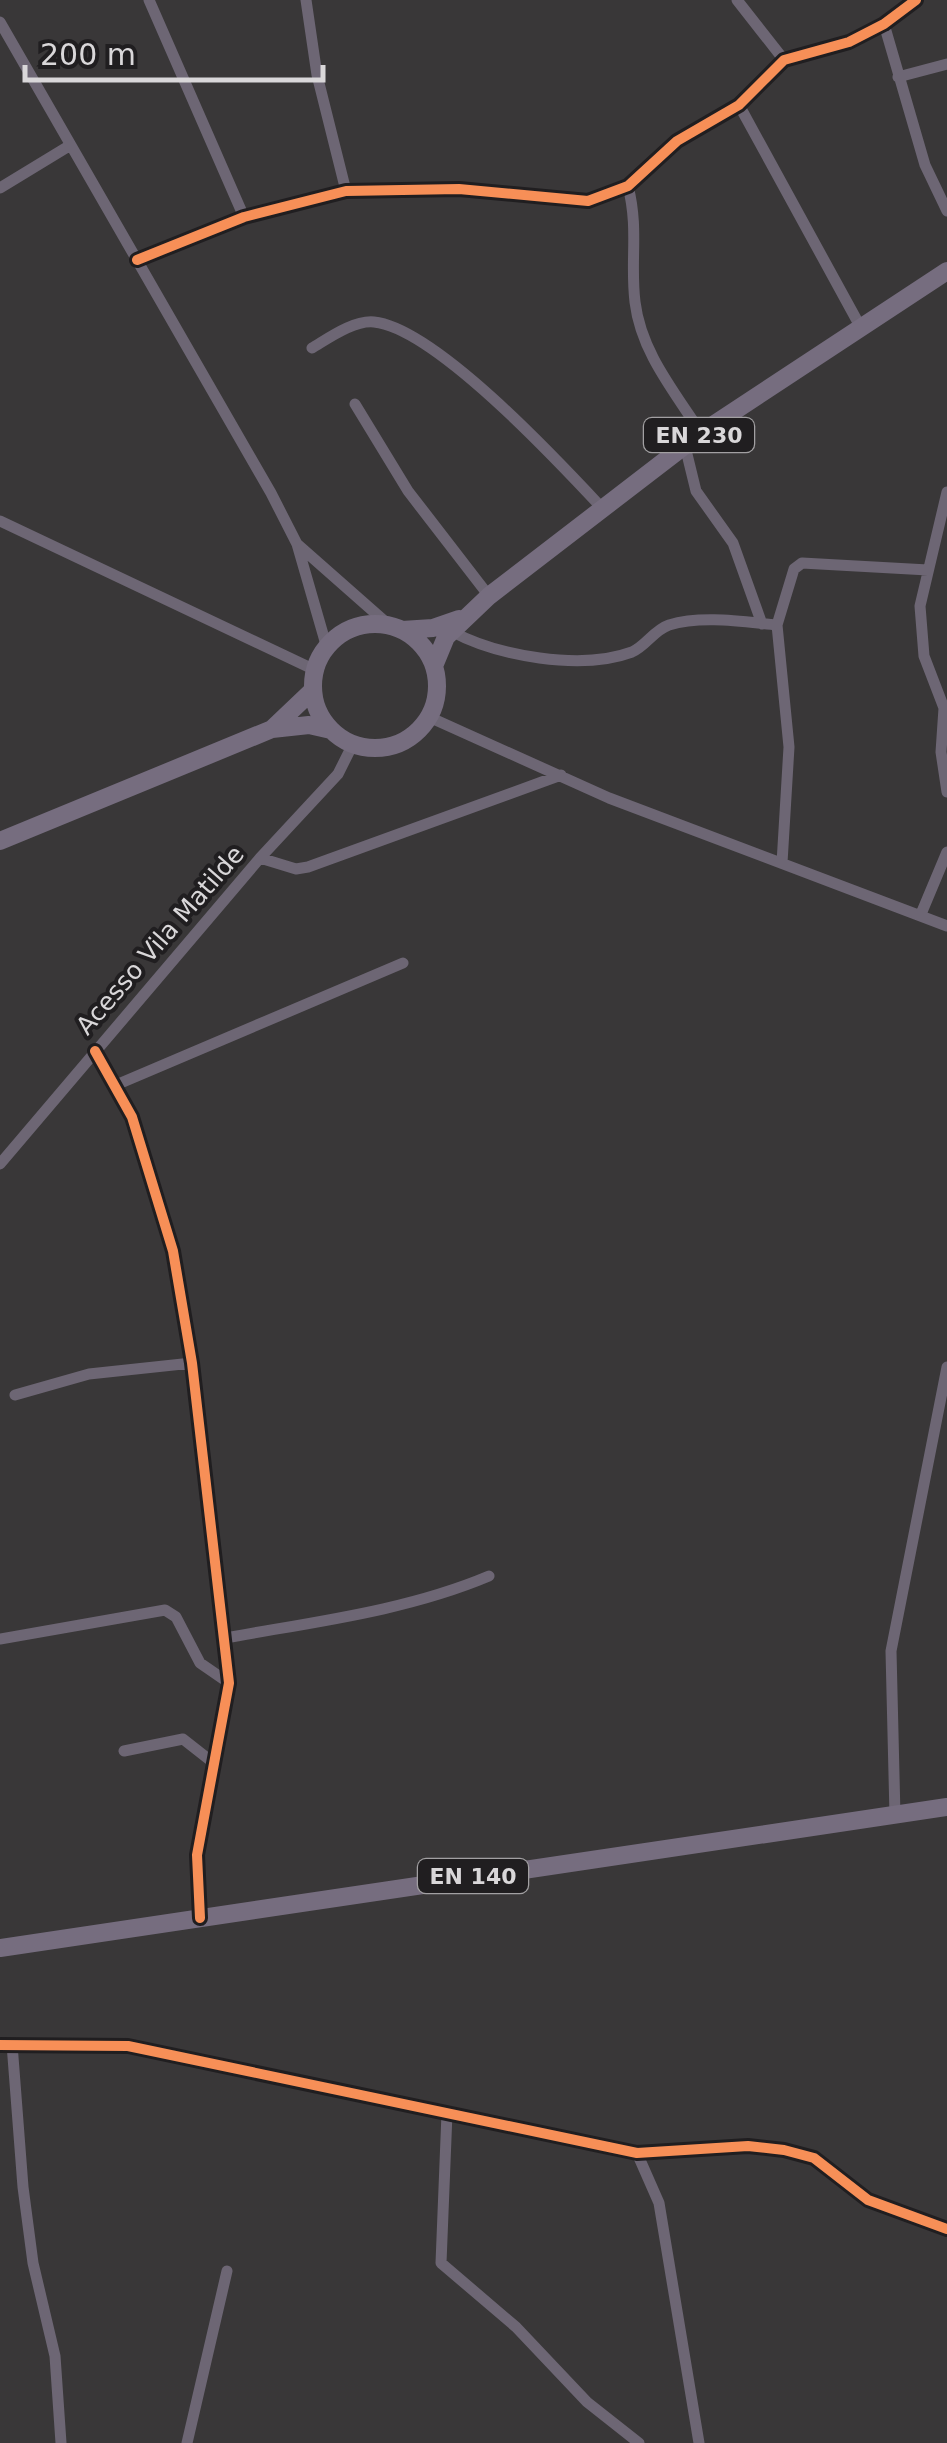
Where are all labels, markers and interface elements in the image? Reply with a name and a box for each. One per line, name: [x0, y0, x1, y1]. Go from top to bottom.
scale bar: [25, 20, 322, 82]
text: 200 m: [40, 37, 136, 72]
road number: EN 230: [644, 418, 754, 452]
street label: Acesso Vila Matilde: [70, 840, 250, 1040]
road number: EN 140: [418, 1859, 528, 1893]

